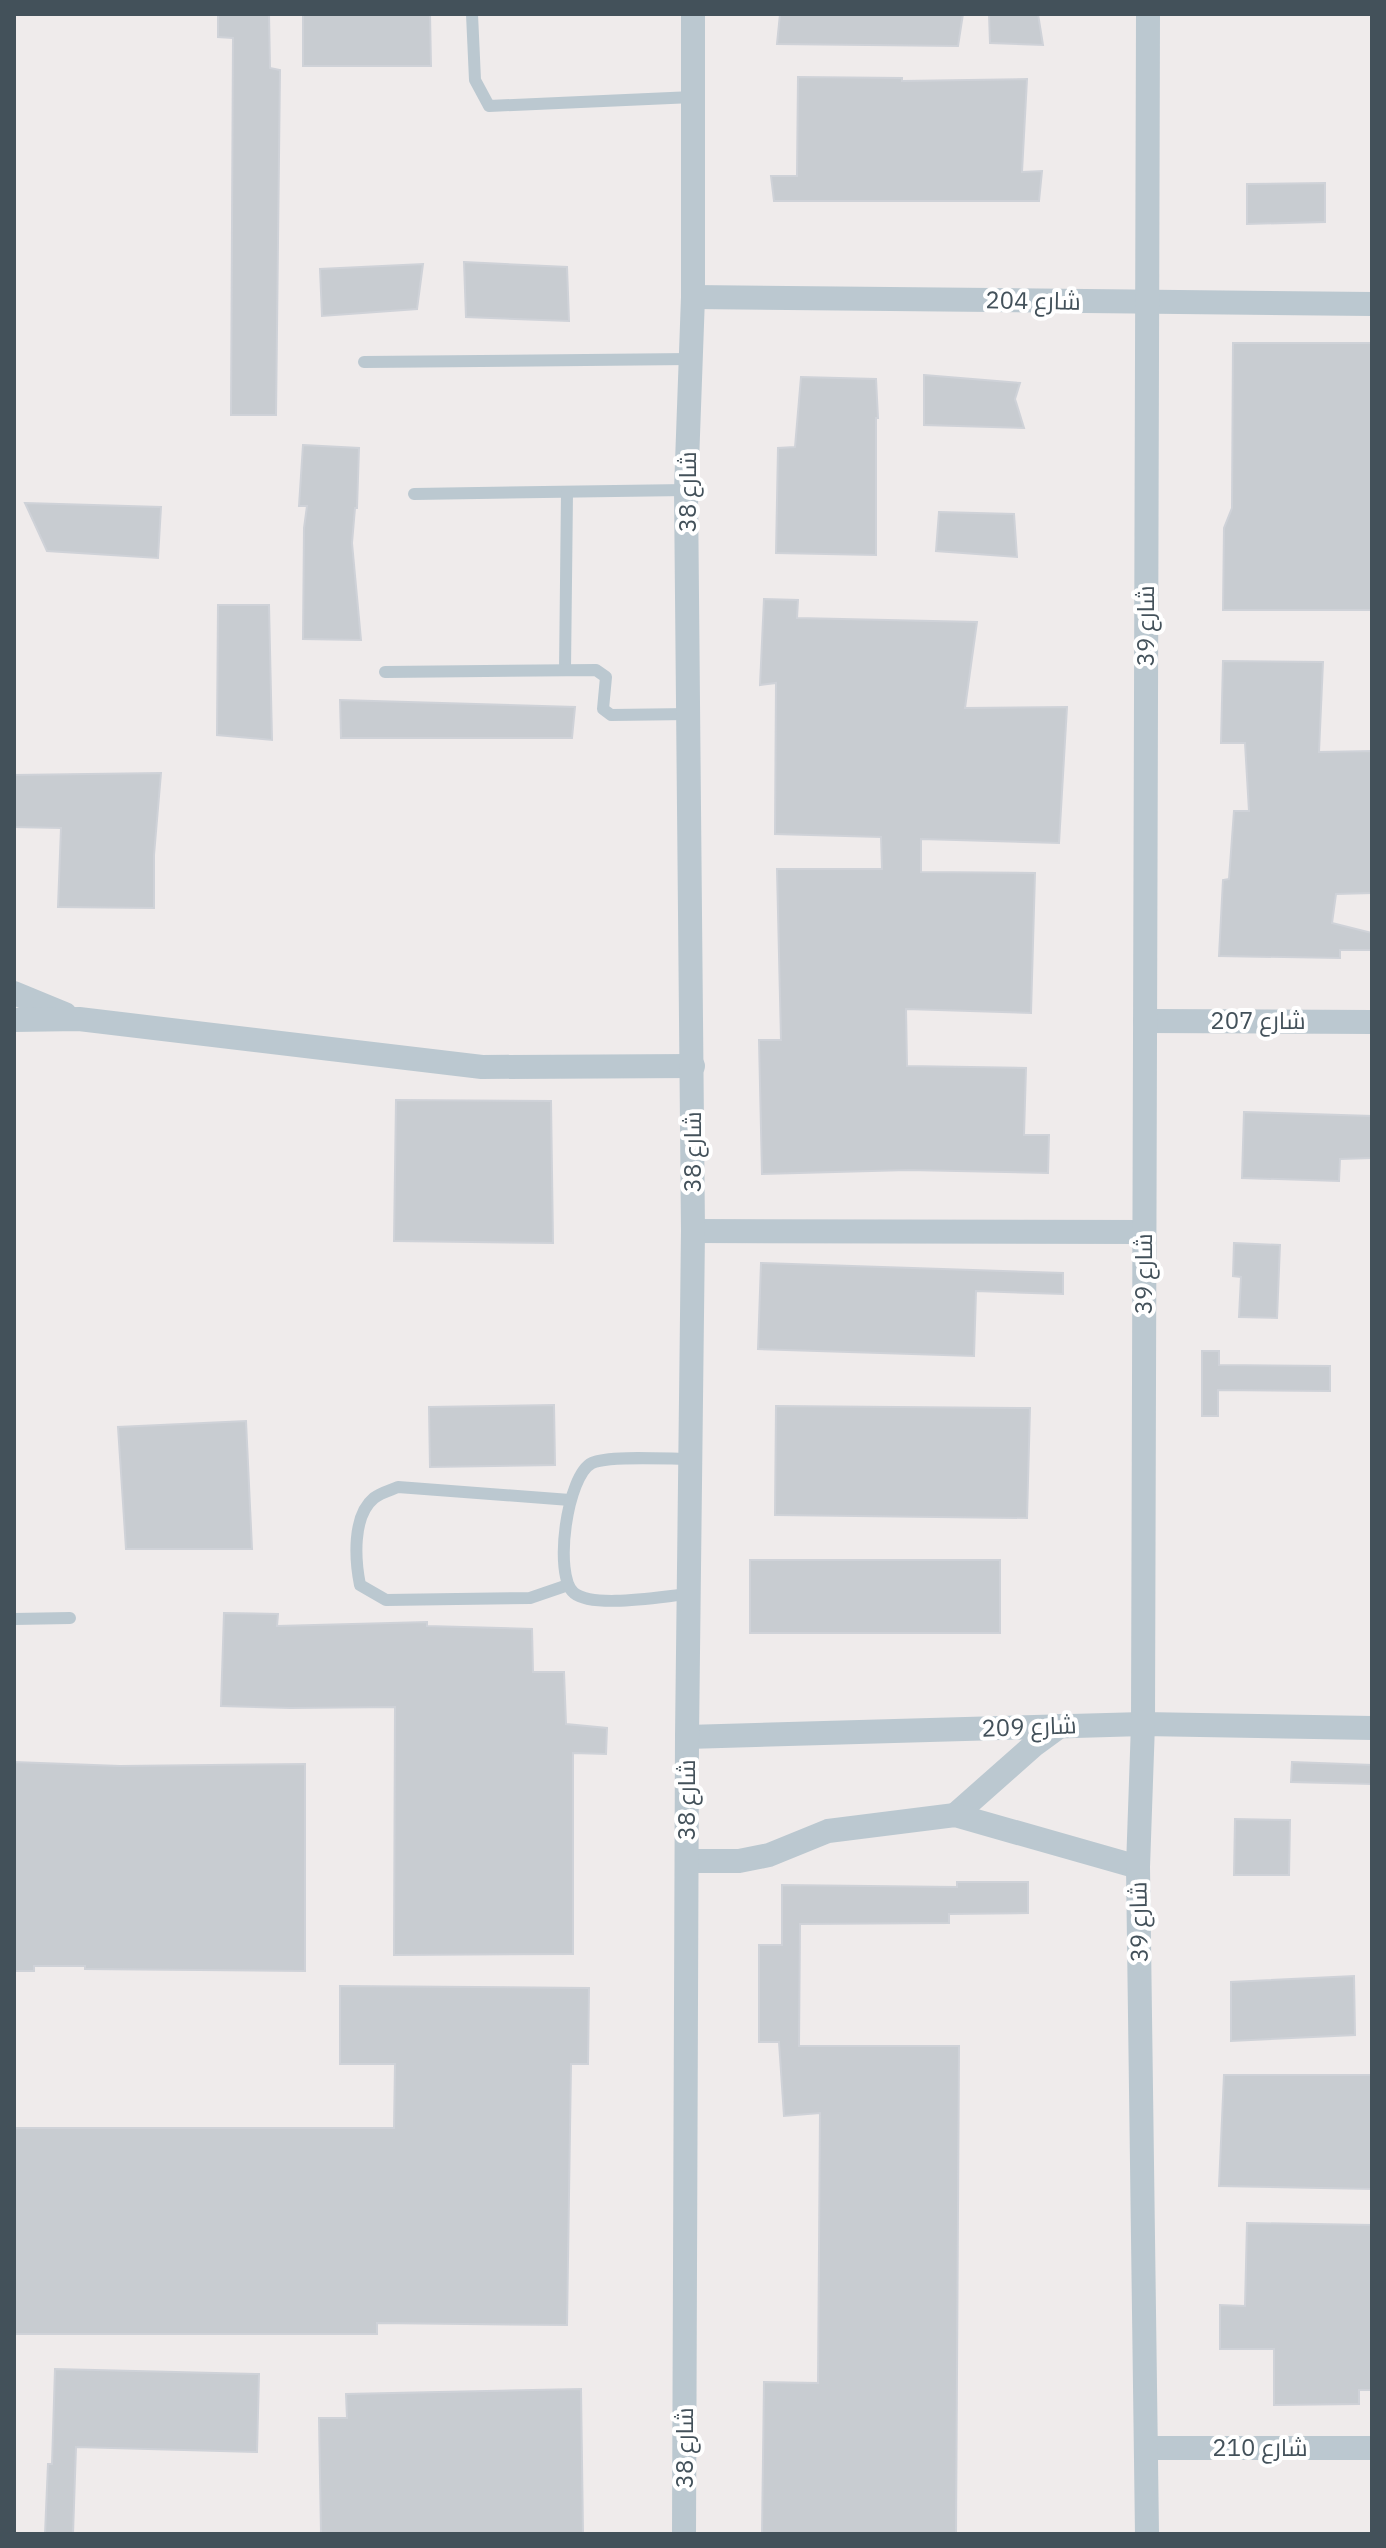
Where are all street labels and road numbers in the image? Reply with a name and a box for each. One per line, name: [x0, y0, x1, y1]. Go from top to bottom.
street label: شارع 204: [985, 283, 1081, 318]
street label: شارع 38: [671, 452, 704, 532]
street label: شارع 39: [1129, 586, 1162, 666]
street label: شارع 207: [1210, 1004, 1306, 1037]
street label: شارع 38: [676, 1112, 709, 1192]
street label: شارع 39: [1127, 1234, 1160, 1314]
street label: شارع 209: [981, 1708, 1077, 1745]
street label: شارع 38: [670, 1760, 703, 1840]
street label: شارع 39: [1121, 1881, 1156, 1963]
street label: شارع 38: [668, 2408, 701, 2488]
street label: شارع 210: [1212, 2431, 1308, 2464]

